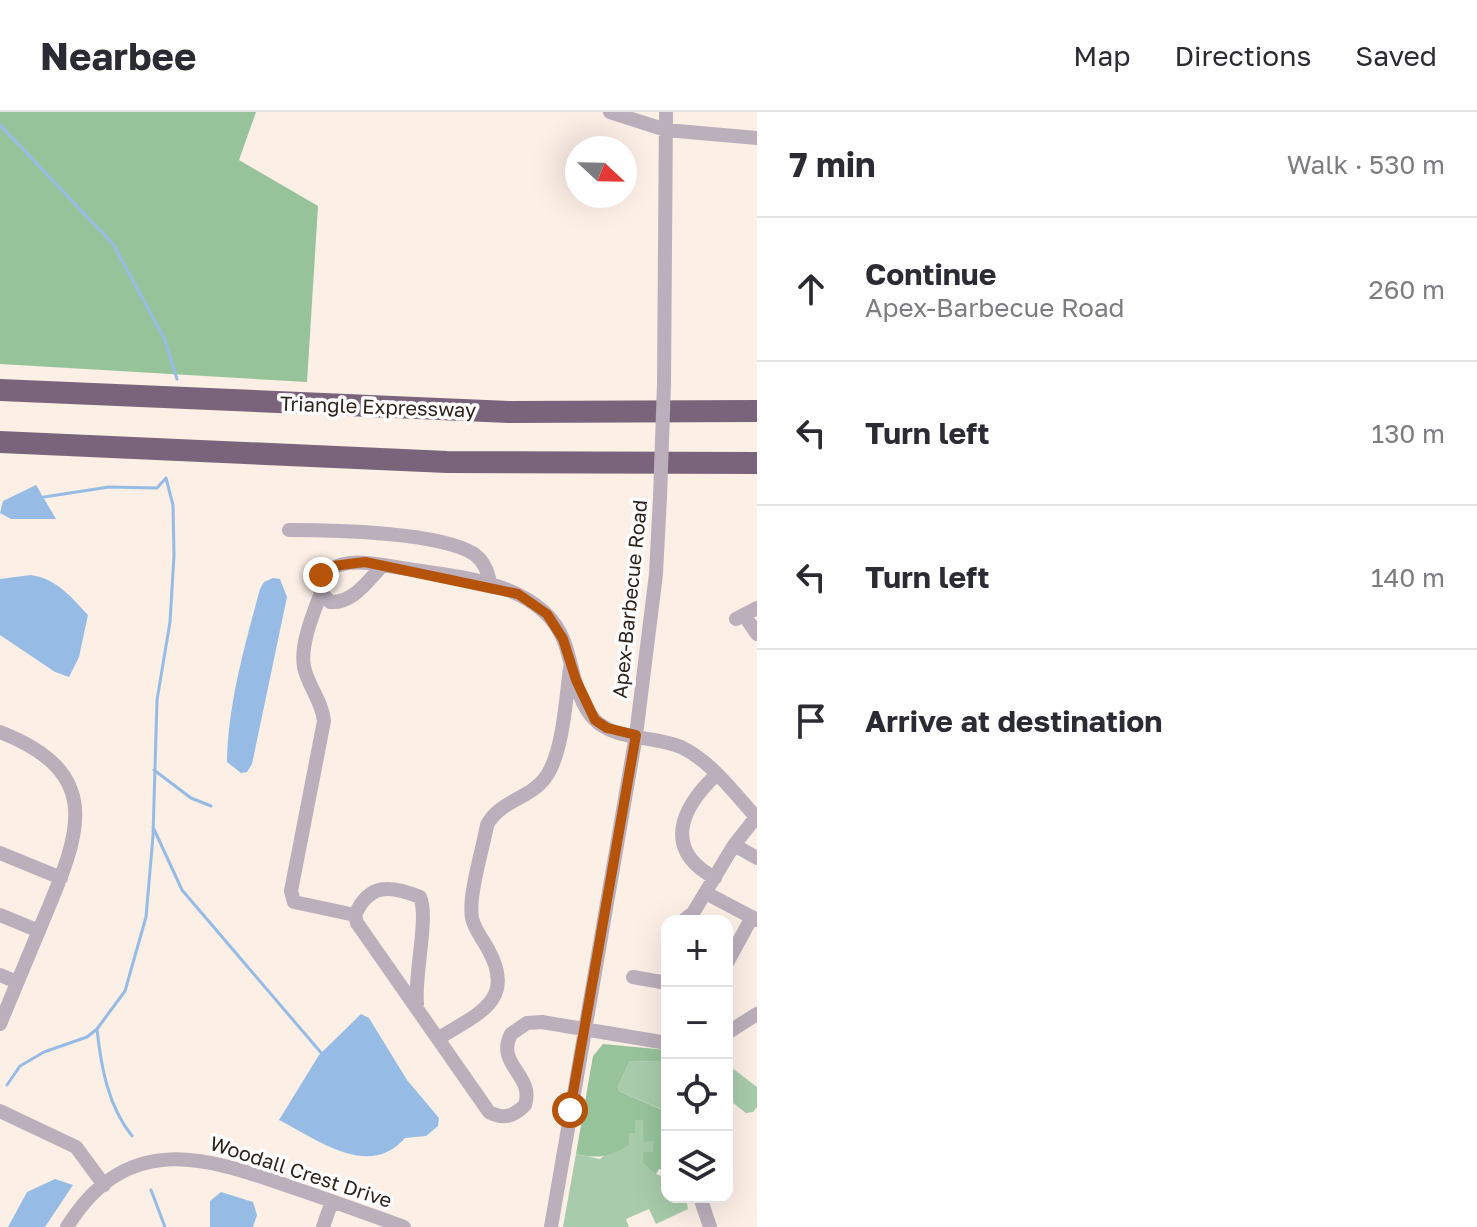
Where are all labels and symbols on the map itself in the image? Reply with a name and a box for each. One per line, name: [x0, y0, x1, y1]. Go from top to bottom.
north arrow: [565, 136, 637, 208]
street label: Triangle Expressway: [280, 391, 477, 421]
street label: Apex-Barbecue Road: [607, 498, 651, 699]
route end: [303, 557, 339, 593]
route start: [552, 1092, 588, 1128]
street label: Woodall Crest Drive: [207, 1130, 395, 1212]

